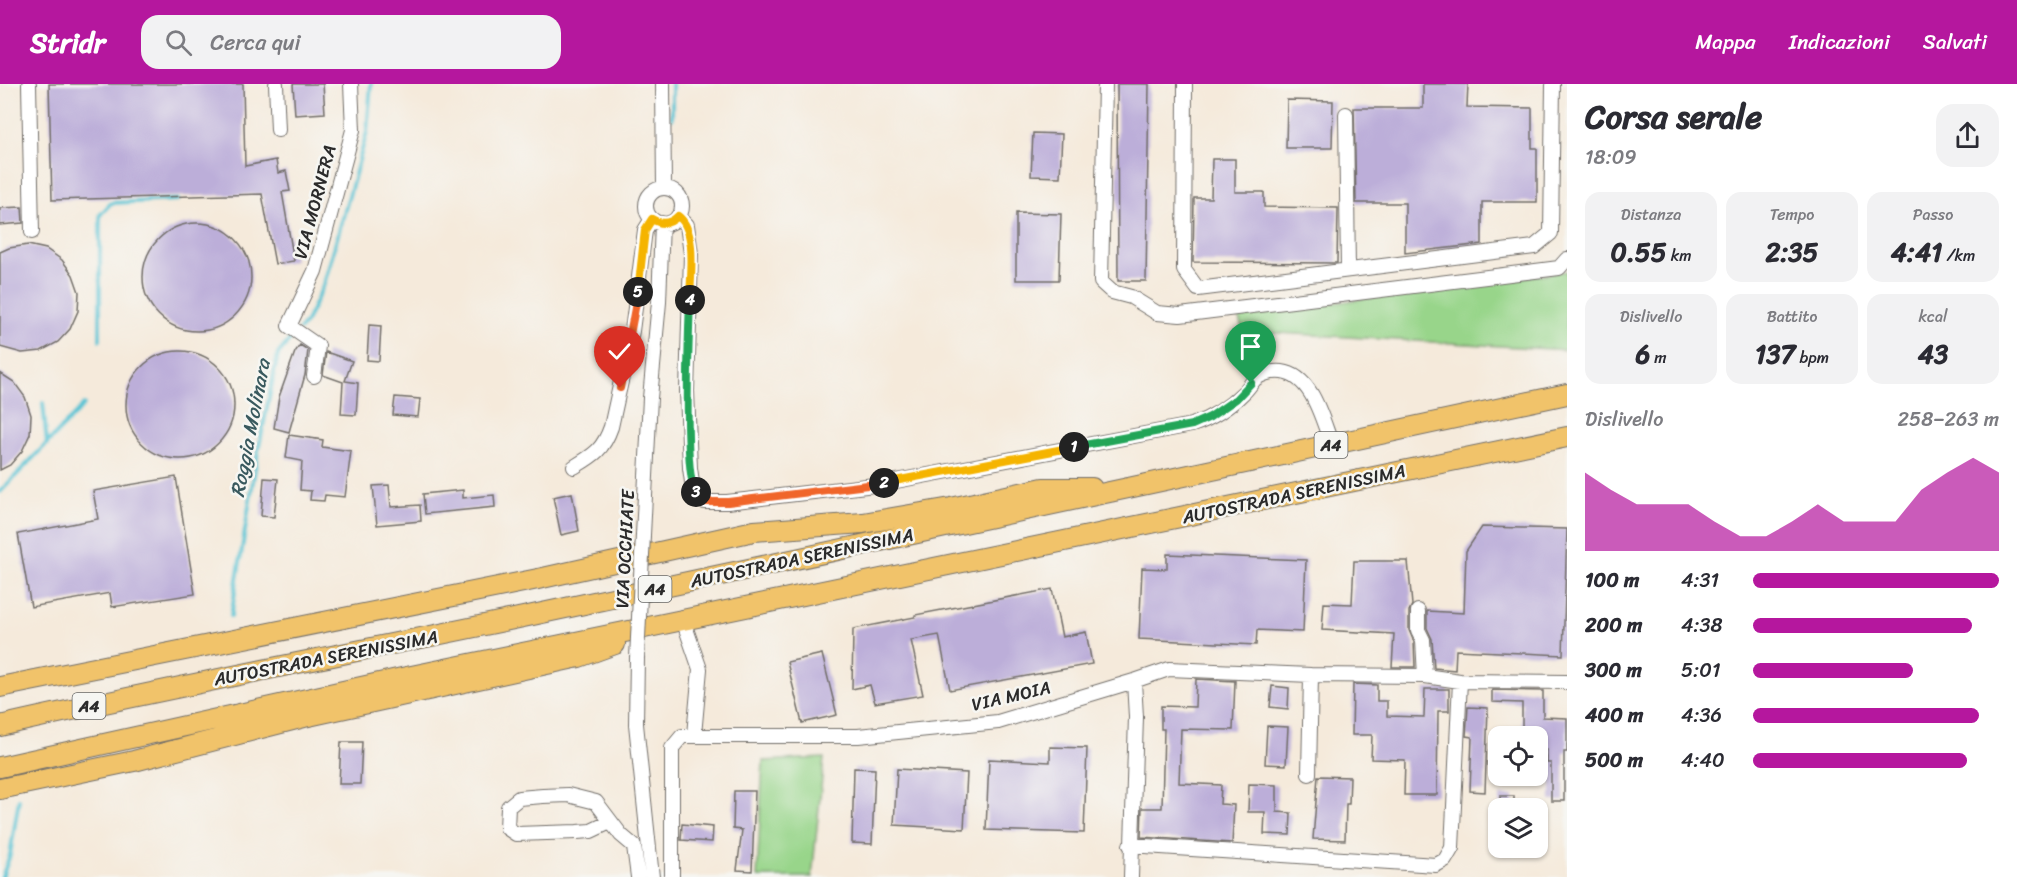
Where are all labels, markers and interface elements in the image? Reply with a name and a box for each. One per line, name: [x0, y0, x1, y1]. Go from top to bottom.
search box: [141, 15, 561, 69]
text: Stridr: [30, 18, 105, 67]
text: Cerca qui: [210, 23, 301, 62]
text: Mappa: [1695, 23, 1756, 61]
text: Indicazioni: [1789, 23, 1890, 61]
text: Salvati: [1923, 23, 1987, 61]
icon: search: [162, 26, 195, 59]
text: Corsa serale: [1585, 88, 1762, 146]
button: share: [1936, 104, 1999, 167]
text: 18:09: [1585, 140, 1637, 175]
street label: VIA MORNERA: [284, 141, 346, 263]
text: Distanza: [1621, 200, 1681, 229]
text: Tempo: [1770, 200, 1814, 229]
text: Passo: [1913, 200, 1953, 229]
text: 0.55: [1610, 229, 1667, 275]
text: 2:35: [1765, 229, 1819, 275]
text: 4:41: [1891, 229, 1942, 275]
text: km: [1667, 241, 1692, 270]
text: /km: [1942, 241, 1975, 270]
pin: 5: [623, 277, 653, 307]
text: 5: [633, 277, 643, 306]
pin: 4: [675, 285, 705, 315]
text: 4: [685, 285, 695, 314]
text: Dislivello: [1620, 302, 1682, 331]
text: Battito: [1767, 302, 1817, 331]
text: kcal: [1918, 302, 1948, 331]
pin: [1225, 321, 1276, 383]
pin: [594, 326, 645, 388]
icon: arrive: [1234, 330, 1267, 363]
text: 6: [1635, 331, 1650, 377]
text: 137: [1755, 331, 1795, 377]
text: 43: [1918, 331, 1948, 377]
icon: check: [603, 335, 636, 368]
text: m: [1650, 343, 1667, 372]
text: bpm: [1795, 343, 1829, 372]
water label: Roggia Molinara: [220, 354, 281, 500]
text: Dislivello: [1585, 402, 1663, 437]
text: 258–263 m: [1897, 402, 1999, 437]
pin: 1: [1059, 432, 1089, 462]
text: 1: [1071, 432, 1077, 461]
road number: A4: [1314, 432, 1348, 458]
street label: AUTOSTRADA SERENISSIMA: [1178, 455, 1409, 534]
pin: 2: [869, 468, 899, 498]
text: 2: [879, 468, 889, 497]
pin: 3: [681, 477, 711, 507]
text: 3: [692, 477, 700, 506]
street label: VIA OCCHIATE: [606, 488, 644, 609]
street label: AUTOSTRADA SERENISSIMA: [686, 519, 917, 598]
text: 100 m: [1585, 563, 1639, 598]
text: 4:31: [1681, 563, 1719, 598]
road number: A4: [638, 576, 672, 602]
text: 200 m: [1585, 608, 1642, 643]
text: 4:38: [1681, 608, 1723, 643]
street label: AUTOSTRADA SERENISSIMA: [210, 621, 441, 696]
text: 300 m: [1585, 653, 1642, 688]
text: 5:01: [1681, 653, 1720, 688]
street label: VIA MOIA: [968, 671, 1054, 721]
road number: A4: [72, 693, 106, 719]
text: 400 m: [1585, 698, 1643, 733]
text: 4:36: [1681, 698, 1722, 733]
map controls: [1488, 726, 1548, 858]
button: locate: [1488, 726, 1548, 786]
text: 500 m: [1585, 743, 1643, 778]
text: 4:40: [1681, 743, 1725, 778]
button: layers: [1488, 798, 1548, 858]

